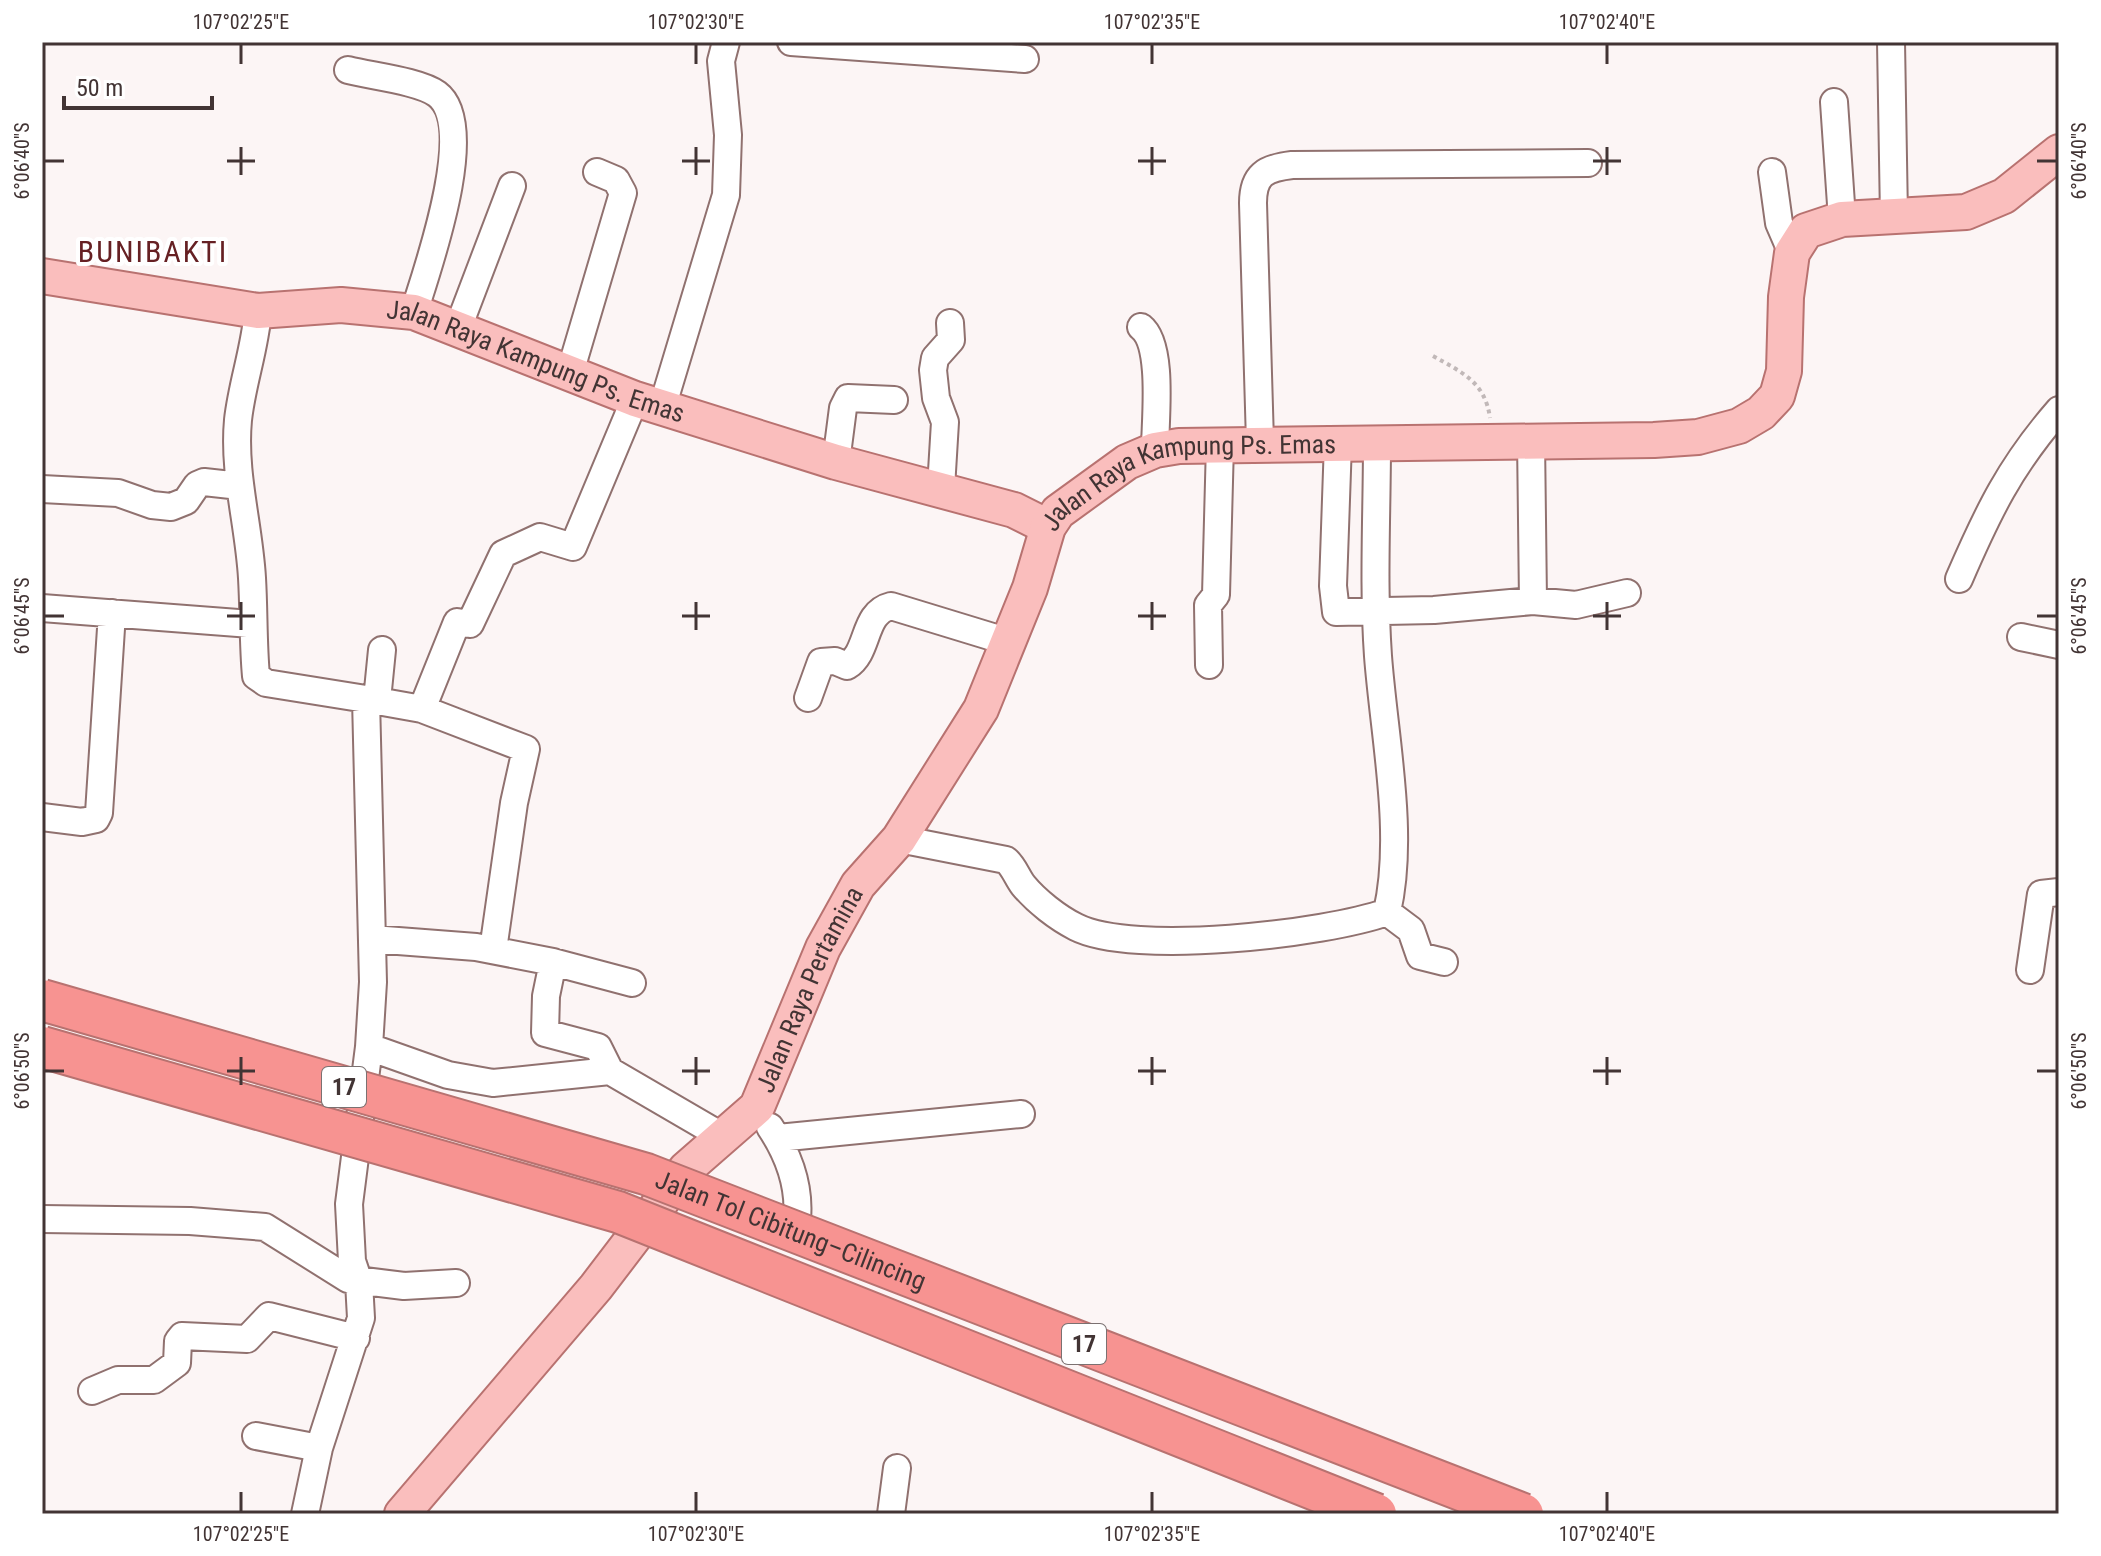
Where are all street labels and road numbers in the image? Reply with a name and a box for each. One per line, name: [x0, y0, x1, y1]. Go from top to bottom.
street label: Jalan Raya Kampung Ps. Emas: [385, 294, 688, 429]
street label: Jalan Raya Kampung Ps. Emas: [1035, 429, 1336, 536]
street label: Jalan Raya Pertamina: [750, 881, 869, 1097]
road number: 17: [322, 1067, 366, 1107]
street label: Jalan Tol Cibitung–Cilincing: [651, 1164, 930, 1296]
road number: 17: [1062, 1324, 1106, 1364]

